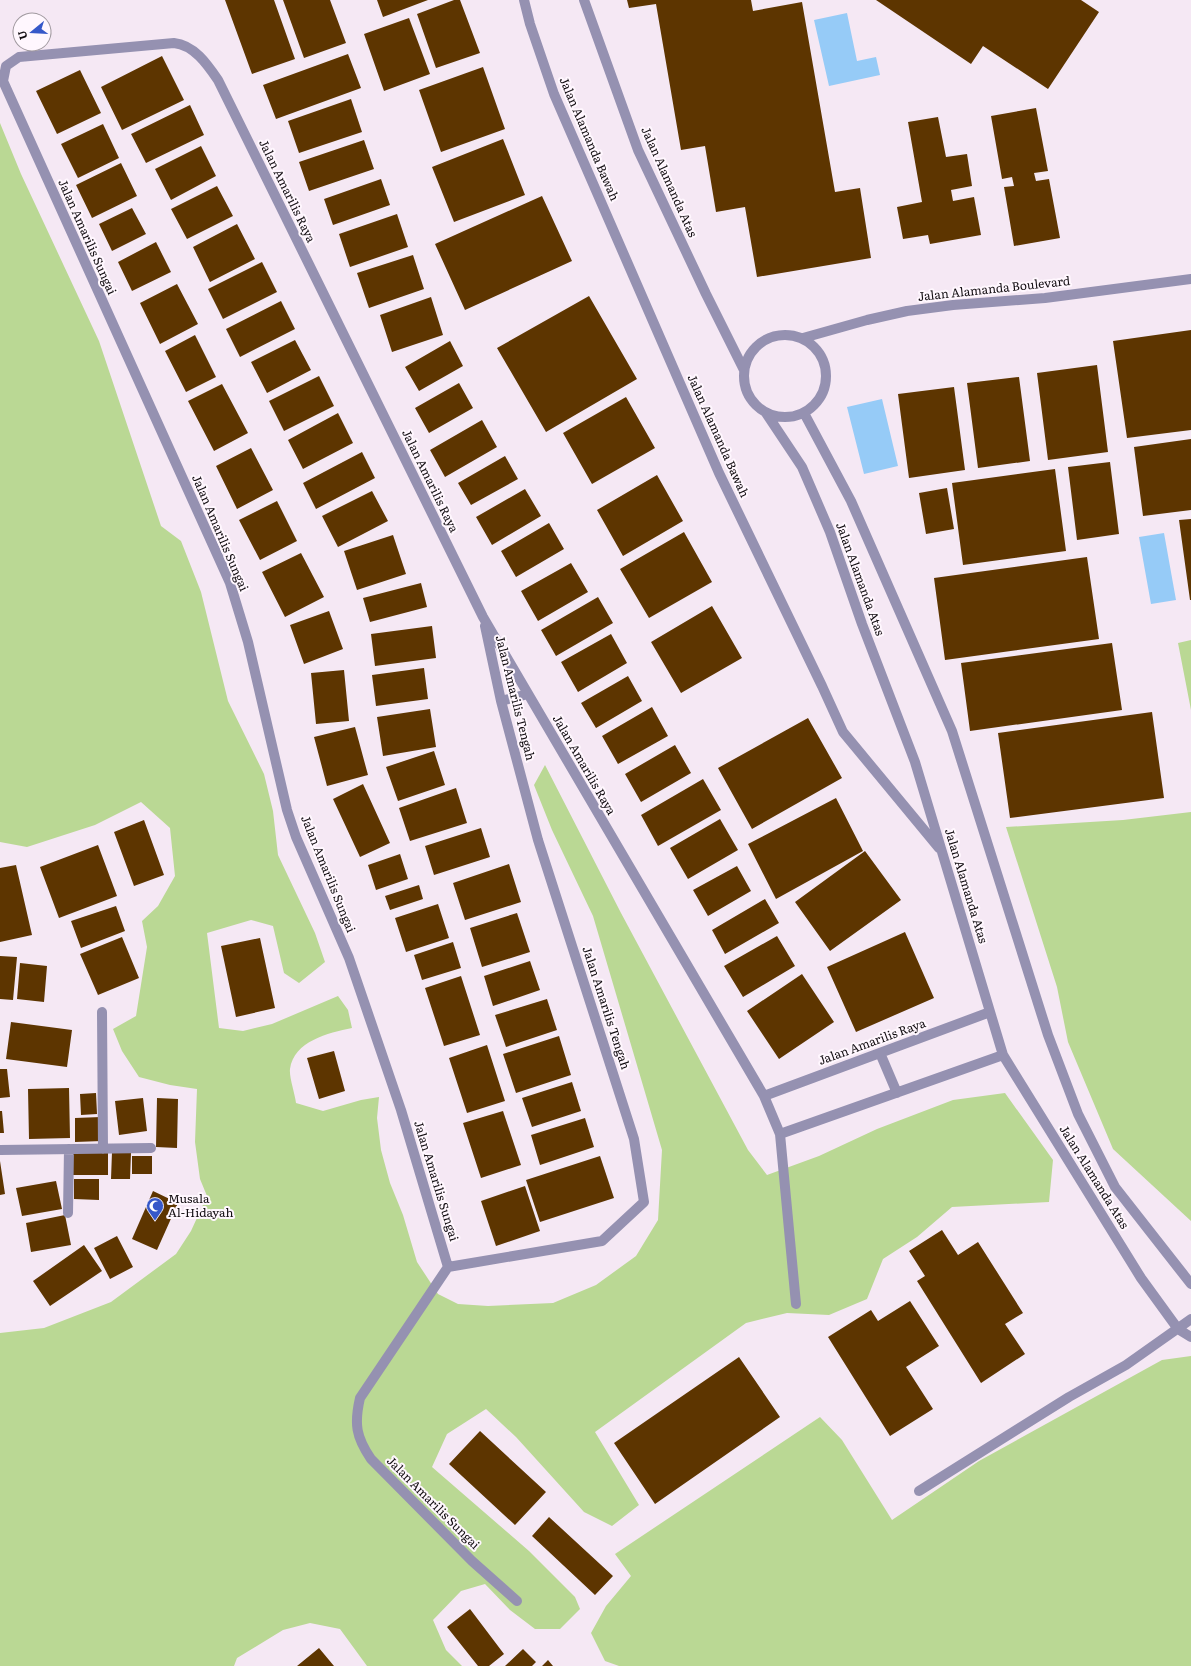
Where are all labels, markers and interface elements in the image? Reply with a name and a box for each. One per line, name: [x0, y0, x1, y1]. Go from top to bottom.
north arrow: [12, 12, 52, 52]
text: U: [12, 28, 30, 42]
street label: Jalan Alamanda Bawah: [556, 74, 624, 203]
street label: Jalan Alamanda Atas: [637, 123, 703, 240]
street label: Jalan Amarilis Raya: [255, 136, 321, 246]
street label: Jalan Amarilis Sungai: [54, 176, 122, 297]
street label: Jalan Alamanda Boulevard: [917, 271, 1072, 305]
street label: Jalan Alamanda Bawah: [684, 371, 754, 500]
street label: Jalan Amarilis Raya: [398, 426, 464, 536]
street label: Jalan Amarilis Sungai: [188, 472, 254, 594]
street label: Jalan Alamanda Atas: [832, 519, 890, 638]
street label: Jalan Amarilis Tengah: [492, 633, 540, 762]
street label: Jalan Amarilis Raya: [549, 711, 621, 818]
street label: Jalan Amarilis Sungai: [297, 812, 361, 935]
street label: Jalan Alamanda Atas: [941, 826, 993, 946]
street label: Jalan Amarilis Tengah: [579, 944, 635, 1072]
street label: Jalan Amarilis Raya: [815, 1013, 928, 1069]
street label: Jalan Amarilis Sungai: [410, 1118, 464, 1243]
street label: Jalan Alamanda Atas: [1056, 1121, 1134, 1232]
place label: Musala Al-Hidayah: [168, 1189, 234, 1221]
mosque icon: Musala Al-Hidayah: [145, 1196, 165, 1221]
street label: Jalan Amarilis Sungai: [383, 1452, 484, 1553]

